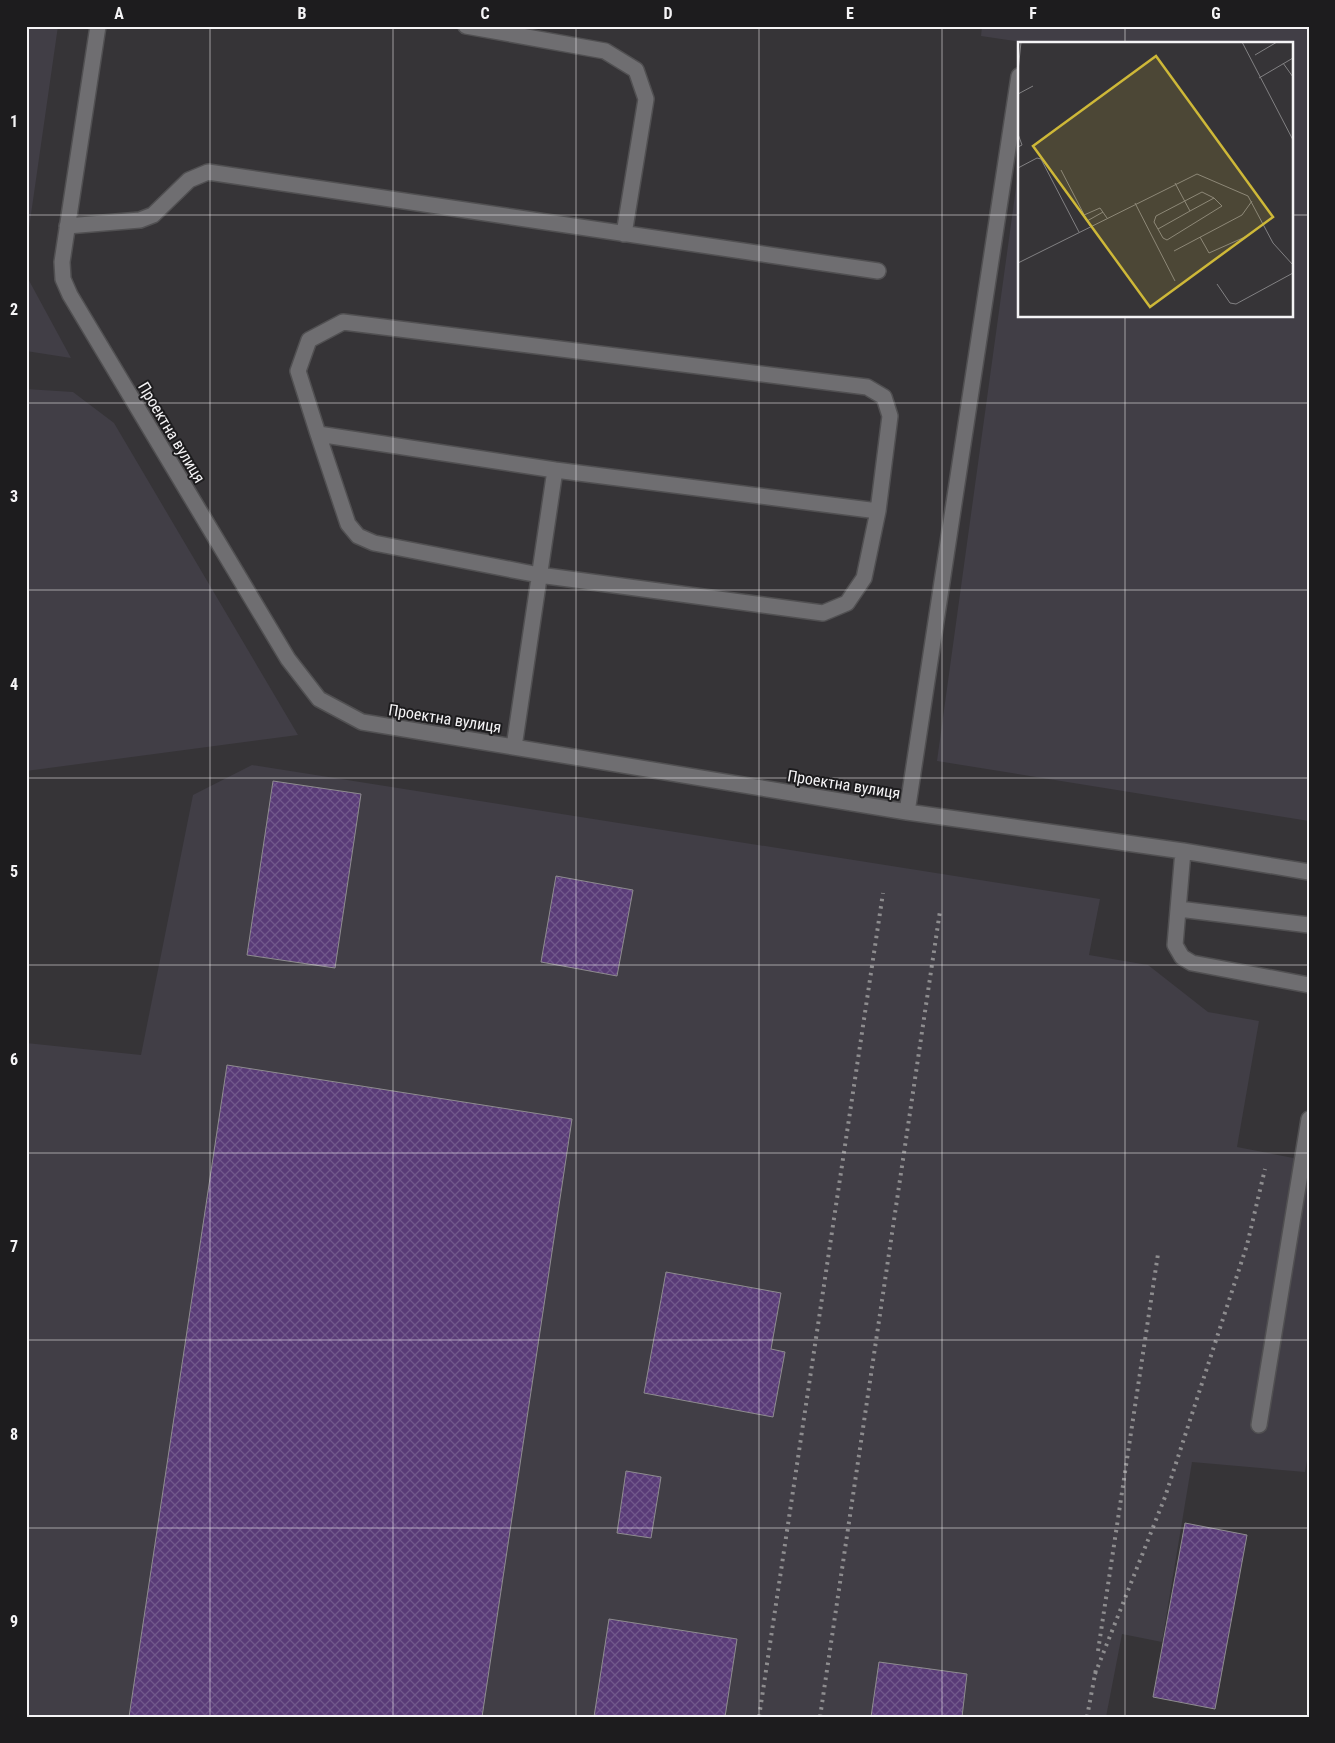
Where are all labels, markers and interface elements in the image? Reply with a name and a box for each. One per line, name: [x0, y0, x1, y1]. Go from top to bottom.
text: A: [114, 4, 124, 23]
text: B: [298, 4, 307, 23]
text: C: [480, 4, 490, 23]
text: D: [663, 4, 673, 23]
text: E: [846, 4, 854, 23]
text: F: [1029, 4, 1037, 23]
text: G: [1211, 4, 1221, 23]
inset map: [1018, 42, 1292, 318]
text: 1: [10, 112, 18, 131]
text: 2: [10, 300, 18, 319]
street label: Проектна вулиця: [134, 378, 209, 486]
text: 3: [10, 487, 18, 506]
text: 4: [10, 675, 18, 694]
street label: Проектна вулиця: [387, 700, 503, 737]
street label: Проектна вулиця: [786, 766, 902, 803]
text: 5: [10, 862, 18, 881]
text: 6: [10, 1050, 18, 1069]
text: 7: [10, 1237, 18, 1256]
text: 8: [10, 1425, 18, 1444]
text: 9: [10, 1612, 18, 1631]

